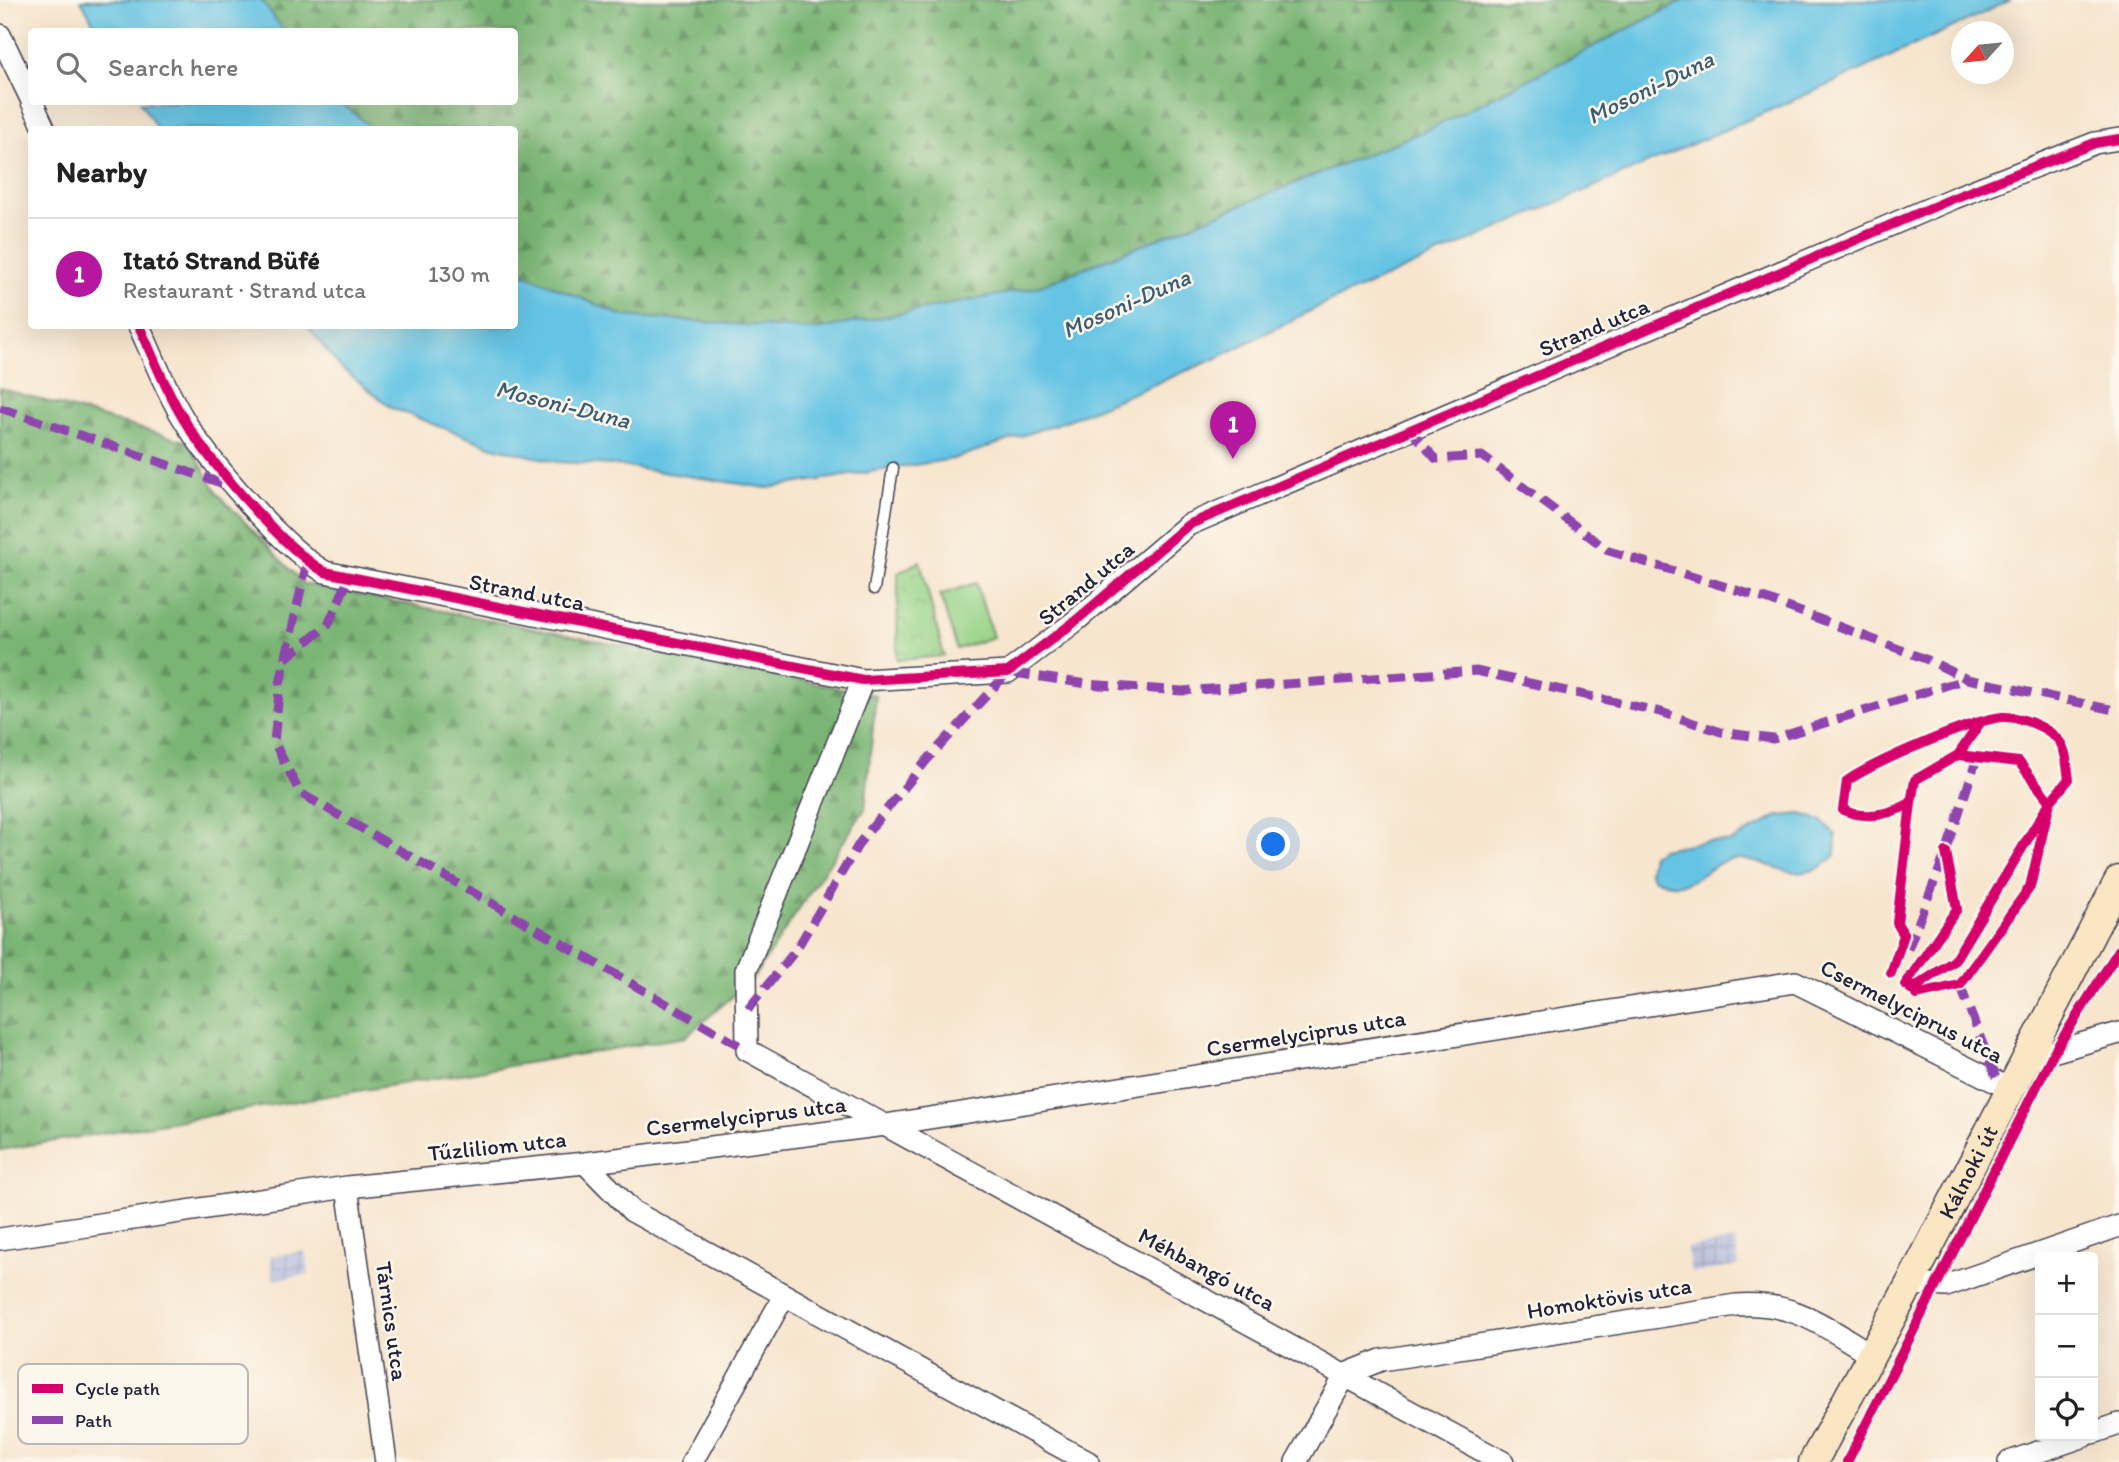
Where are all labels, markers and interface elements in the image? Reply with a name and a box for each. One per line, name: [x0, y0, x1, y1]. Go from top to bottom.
north arrow: [1951, 21, 2014, 84]
search box: [28, 28, 518, 105]
water label: Mosoni-Duna: [1582, 43, 1719, 130]
icon: search: [52, 48, 90, 86]
text: Search here: [108, 51, 238, 83]
text: Nearby: [56, 153, 147, 190]
text: Itató Strand Büfé: [123, 244, 320, 276]
text: 1: [74, 260, 84, 288]
text: 130 m: [428, 260, 490, 288]
water label: Mosoni-Duna: [1057, 261, 1196, 344]
text: Restaurant · Strand utca: [123, 276, 366, 304]
street label: Strand utca: [1535, 291, 1653, 363]
water label: Mosoni-Duna: [493, 373, 634, 435]
pin: 1: [1210, 401, 1256, 459]
street label: Strand utca: [1032, 535, 1140, 631]
street label: Strand utca: [467, 567, 587, 617]
your location: [1256, 827, 1290, 861]
street label: Csermelyciprus utca: [1816, 953, 2008, 1069]
street label: Csermelyciprus utca: [1204, 1003, 1408, 1063]
street label: Csermelyciprus utca: [644, 1090, 848, 1142]
street label: Kálnoki út: [1932, 1120, 2004, 1223]
street label: Tűzliliom utca: [426, 1125, 568, 1167]
street label: Méhbangó utca: [1134, 1221, 1280, 1317]
map controls: [2035, 1252, 2098, 1441]
button: +: [2035, 1252, 2098, 1315]
street label: Tárnics utca: [370, 1260, 414, 1382]
street label: Homoktövis utca: [1525, 1271, 1693, 1325]
button: −: [2035, 1315, 2098, 1378]
legend: [18, 1364, 248, 1444]
text: Cycle path: [75, 1377, 160, 1400]
button: locate: [2035, 1378, 2098, 1441]
text: Path: [75, 1409, 112, 1432]

